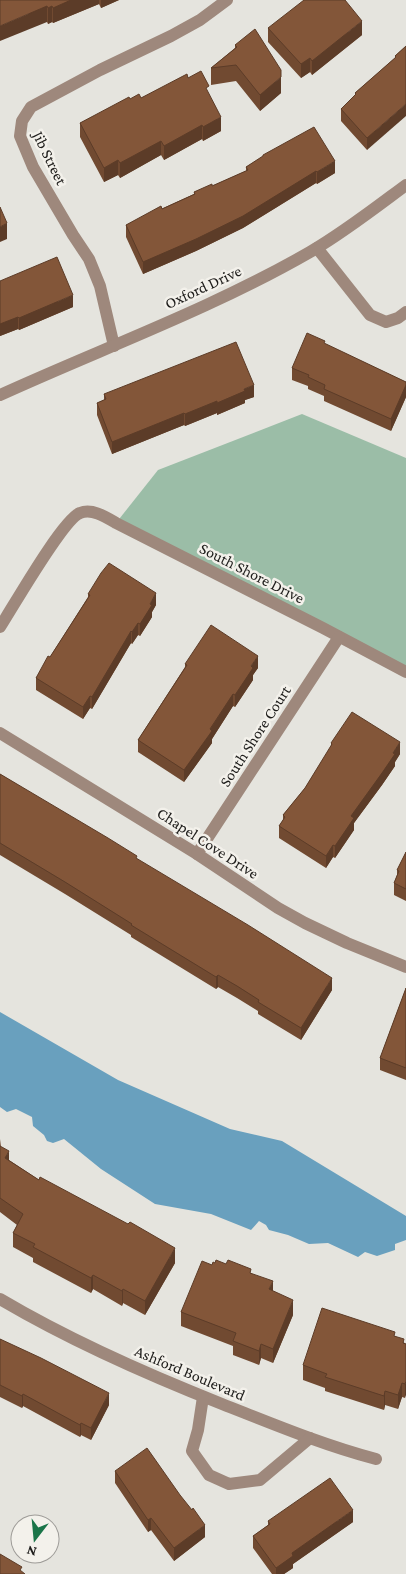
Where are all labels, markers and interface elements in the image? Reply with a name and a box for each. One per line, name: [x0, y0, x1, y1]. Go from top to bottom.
street label: Jib Street: [28, 127, 71, 189]
street label: Oxford Drive: [162, 262, 244, 312]
street label: South Shore Drive: [197, 539, 307, 607]
street label: South Shore Court: [216, 682, 294, 790]
street label: Chapel Cove Drive: [154, 804, 262, 883]
street label: Ashford Boulevard: [132, 1342, 248, 1404]
north arrow: [10, 1514, 60, 1564]
text: N: [24, 1542, 38, 1561]

